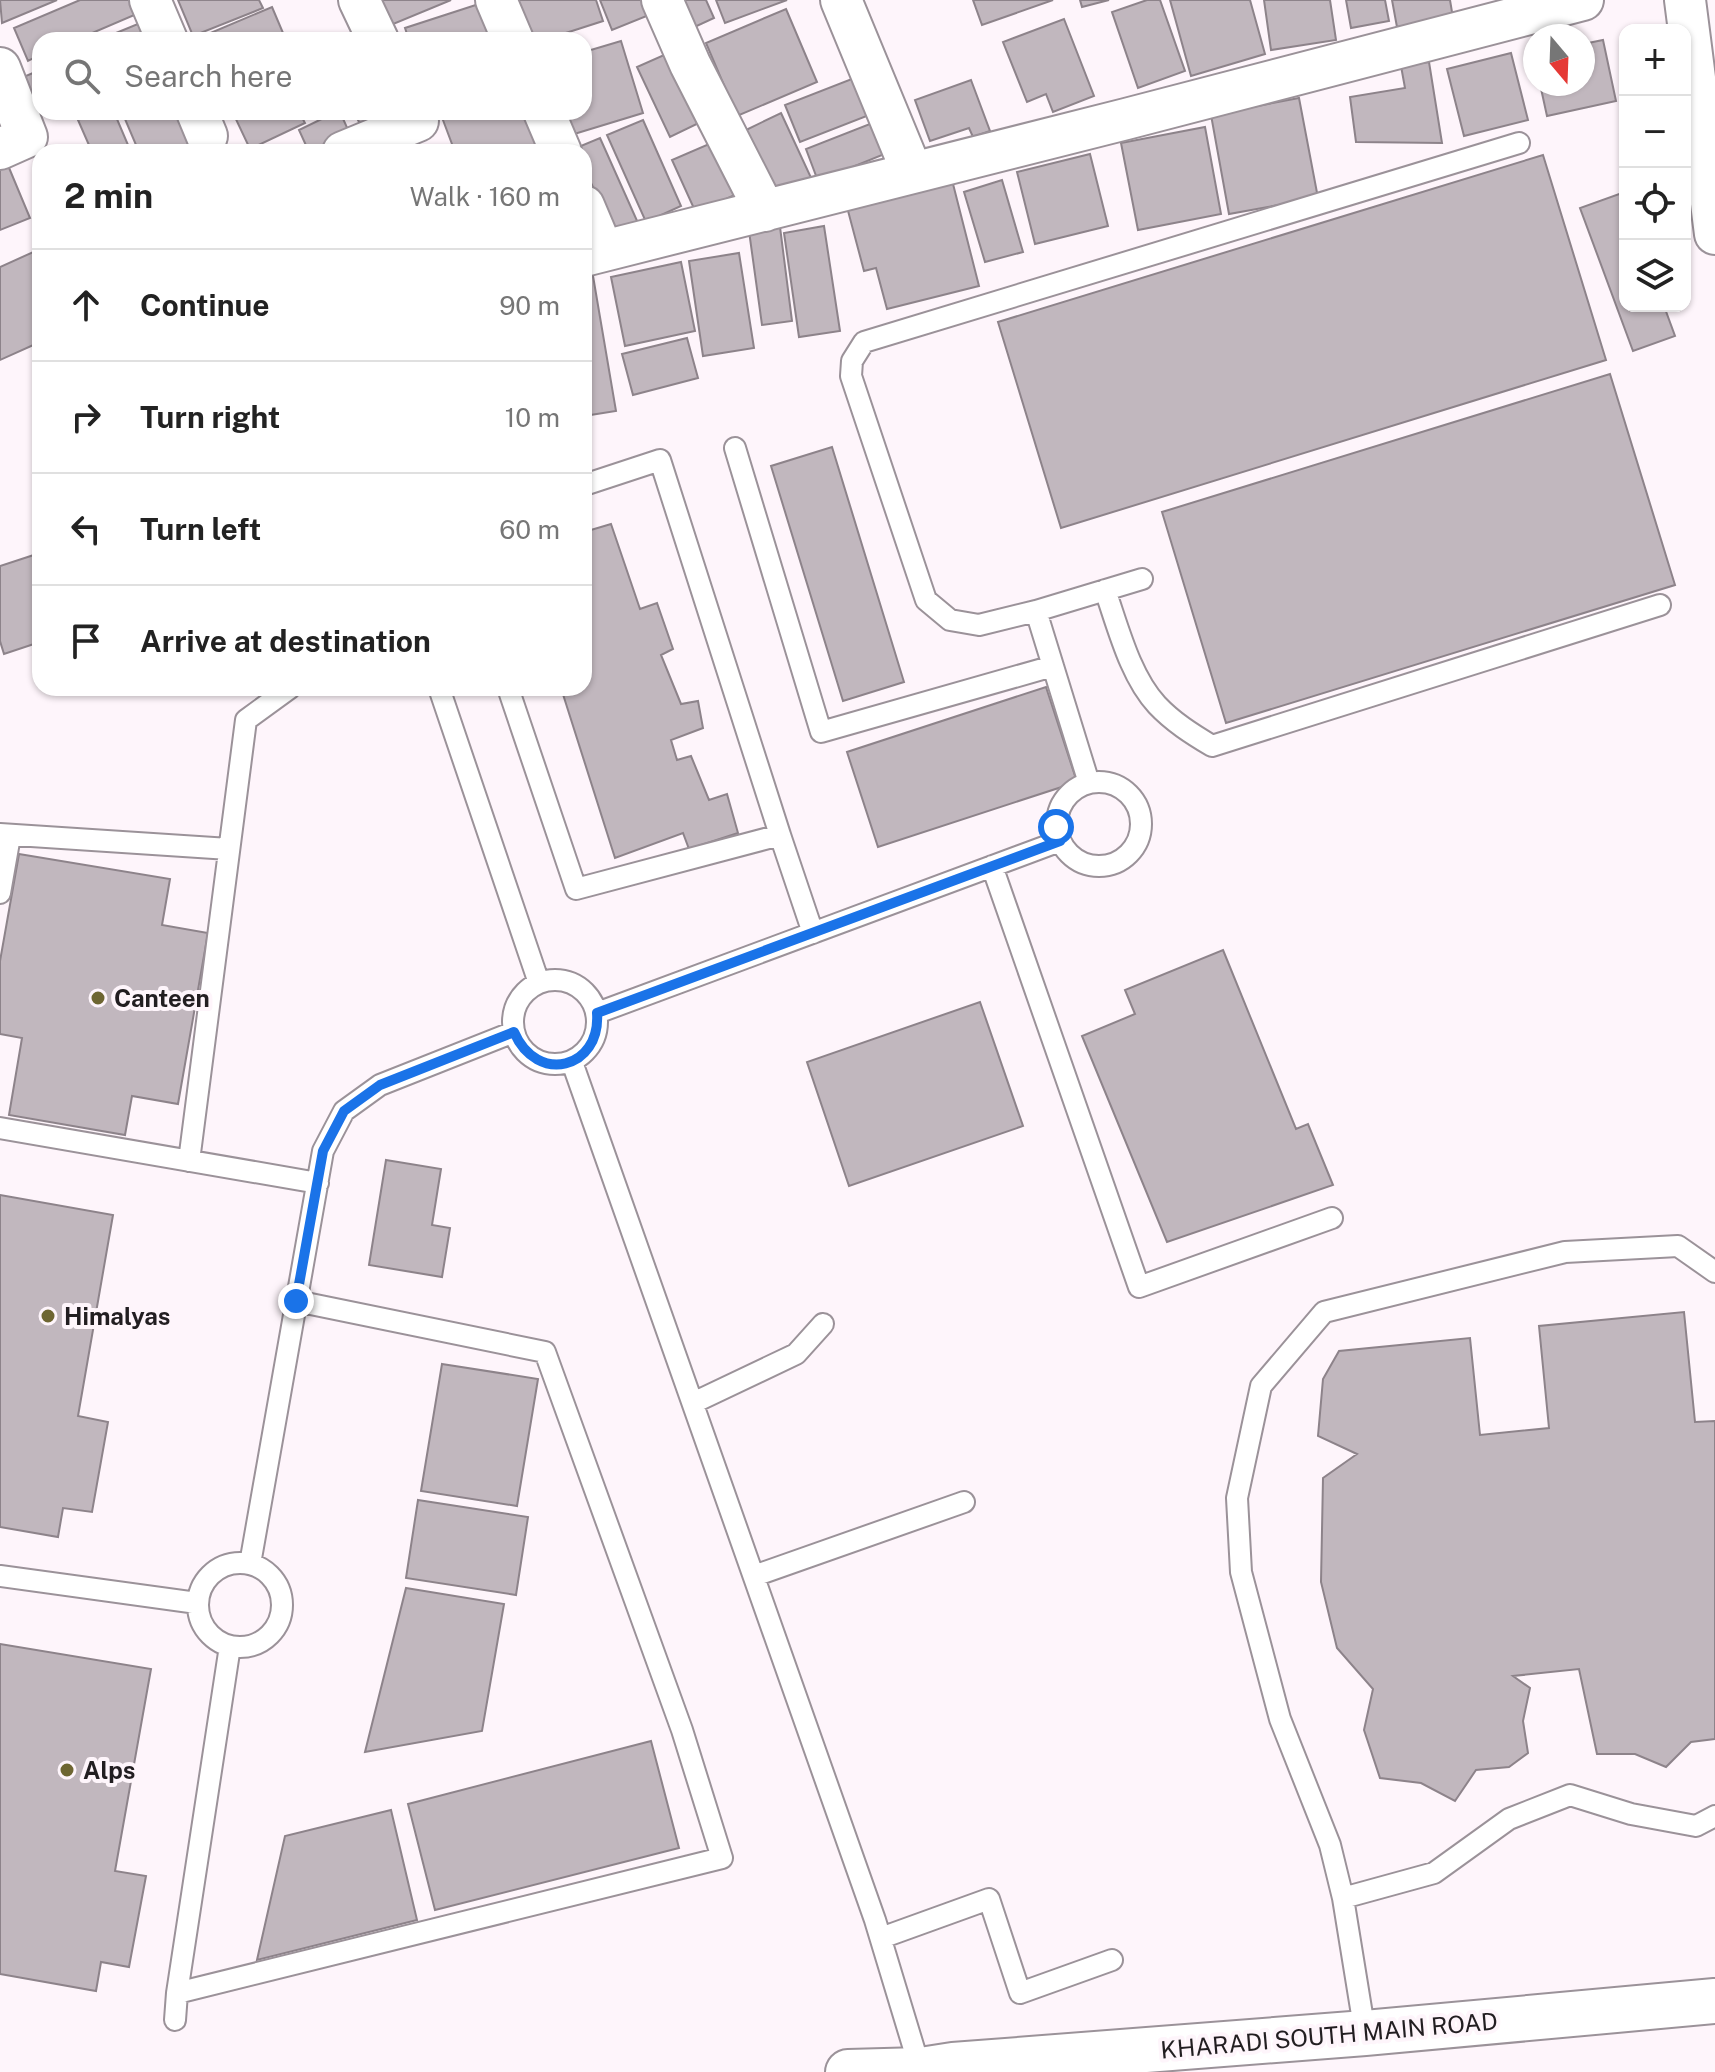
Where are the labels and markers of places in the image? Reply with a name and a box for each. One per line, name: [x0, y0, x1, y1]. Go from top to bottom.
place label: Canteen: [114, 984, 210, 1012]
marker: Canteen: [89, 989, 107, 1007]
place label: Himalyas: [64, 1302, 170, 1330]
marker: Himalyas: [39, 1307, 57, 1325]
place label: Alps: [83, 1756, 135, 1784]
marker: Alps: [58, 1761, 76, 1779]

